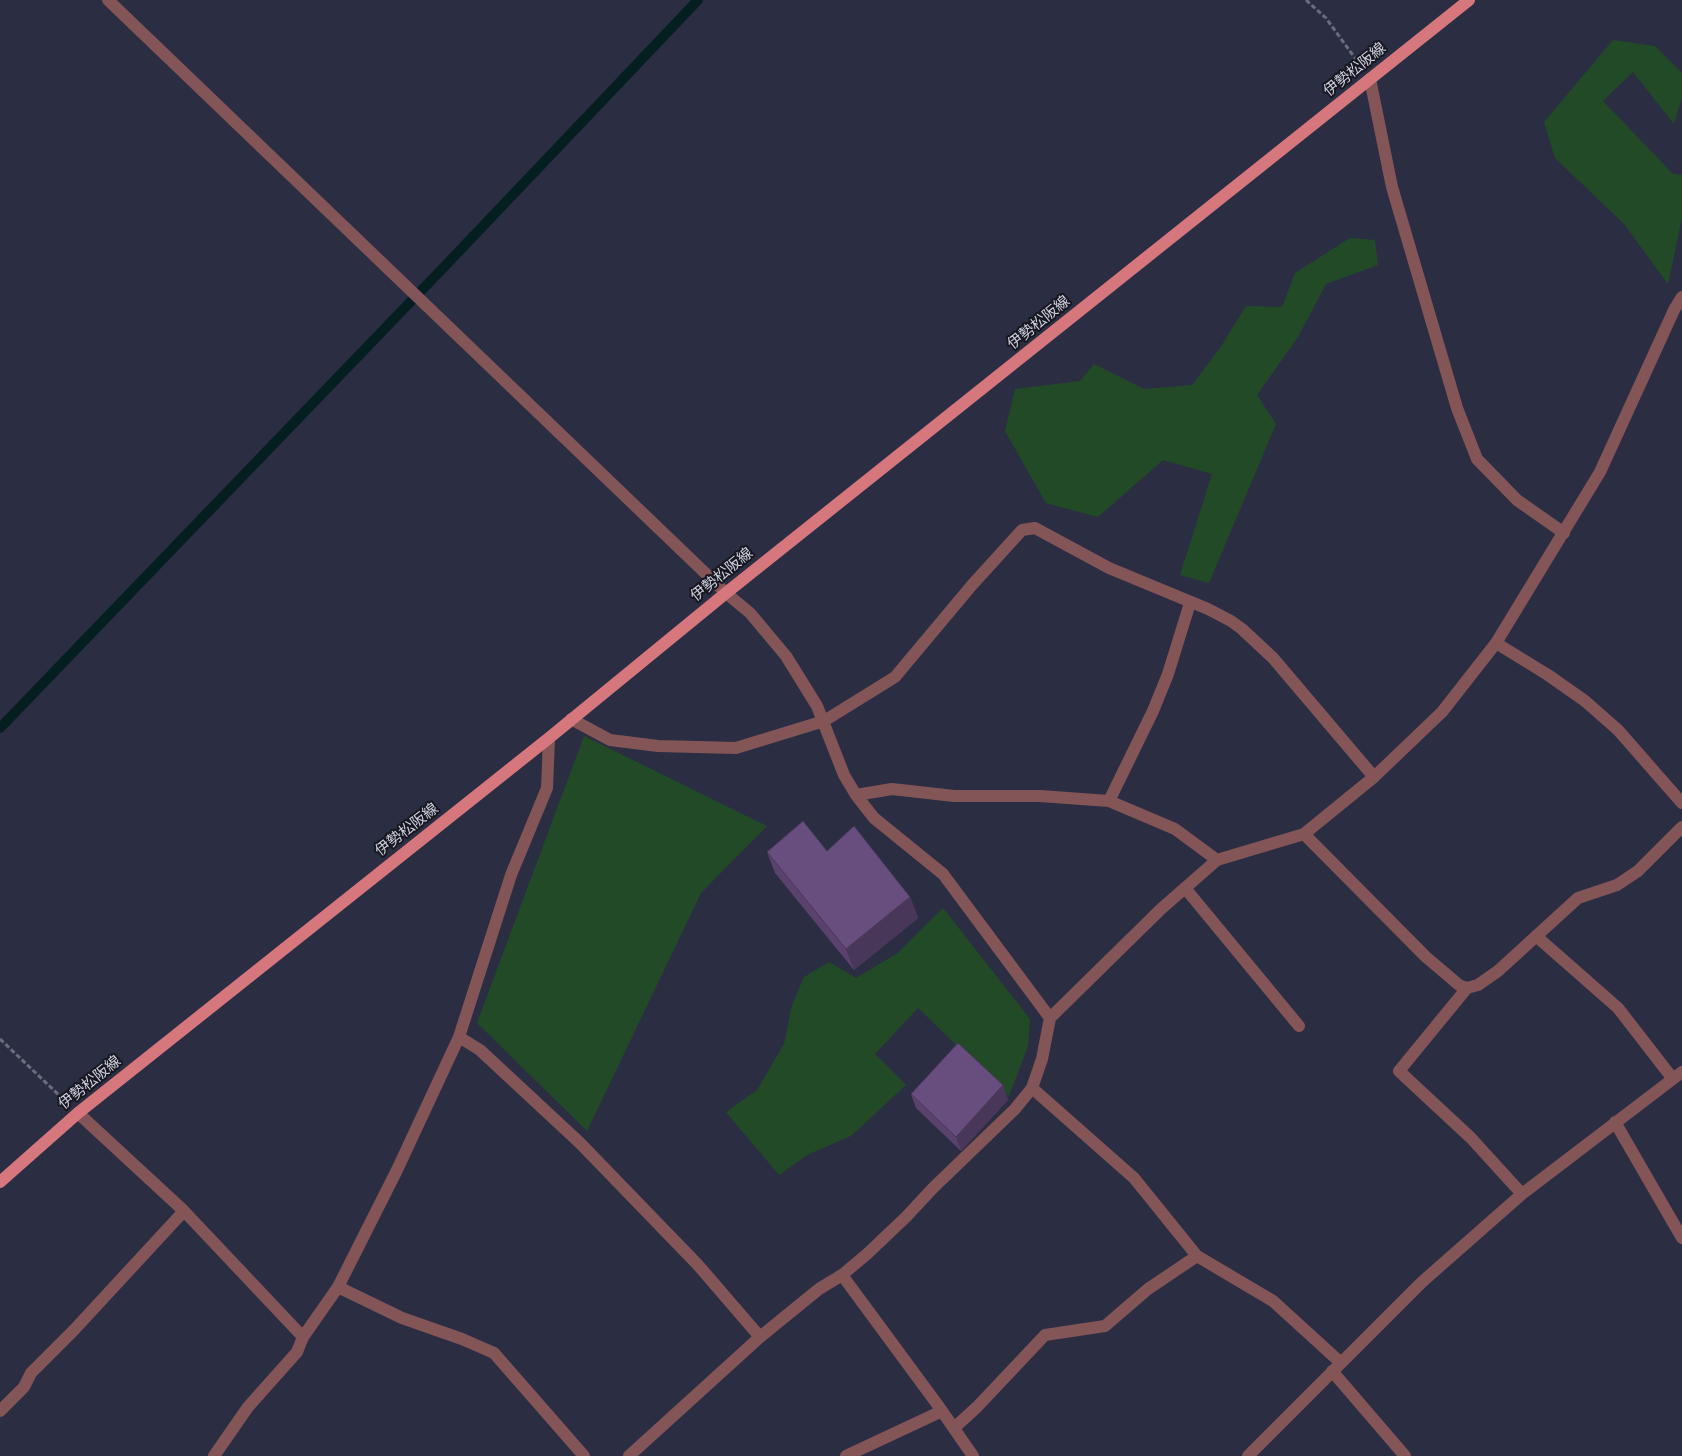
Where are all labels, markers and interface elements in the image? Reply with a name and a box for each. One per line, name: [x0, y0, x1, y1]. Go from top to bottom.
street label: 伊勢松阪線: [1320, 39, 1390, 101]
street label: 伊勢松阪線: [1004, 292, 1074, 354]
street label: 伊勢松阪線: [687, 544, 757, 606]
street label: 伊勢松阪線: [372, 800, 442, 860]
street label: 伊勢松阪線: [55, 1052, 125, 1114]

